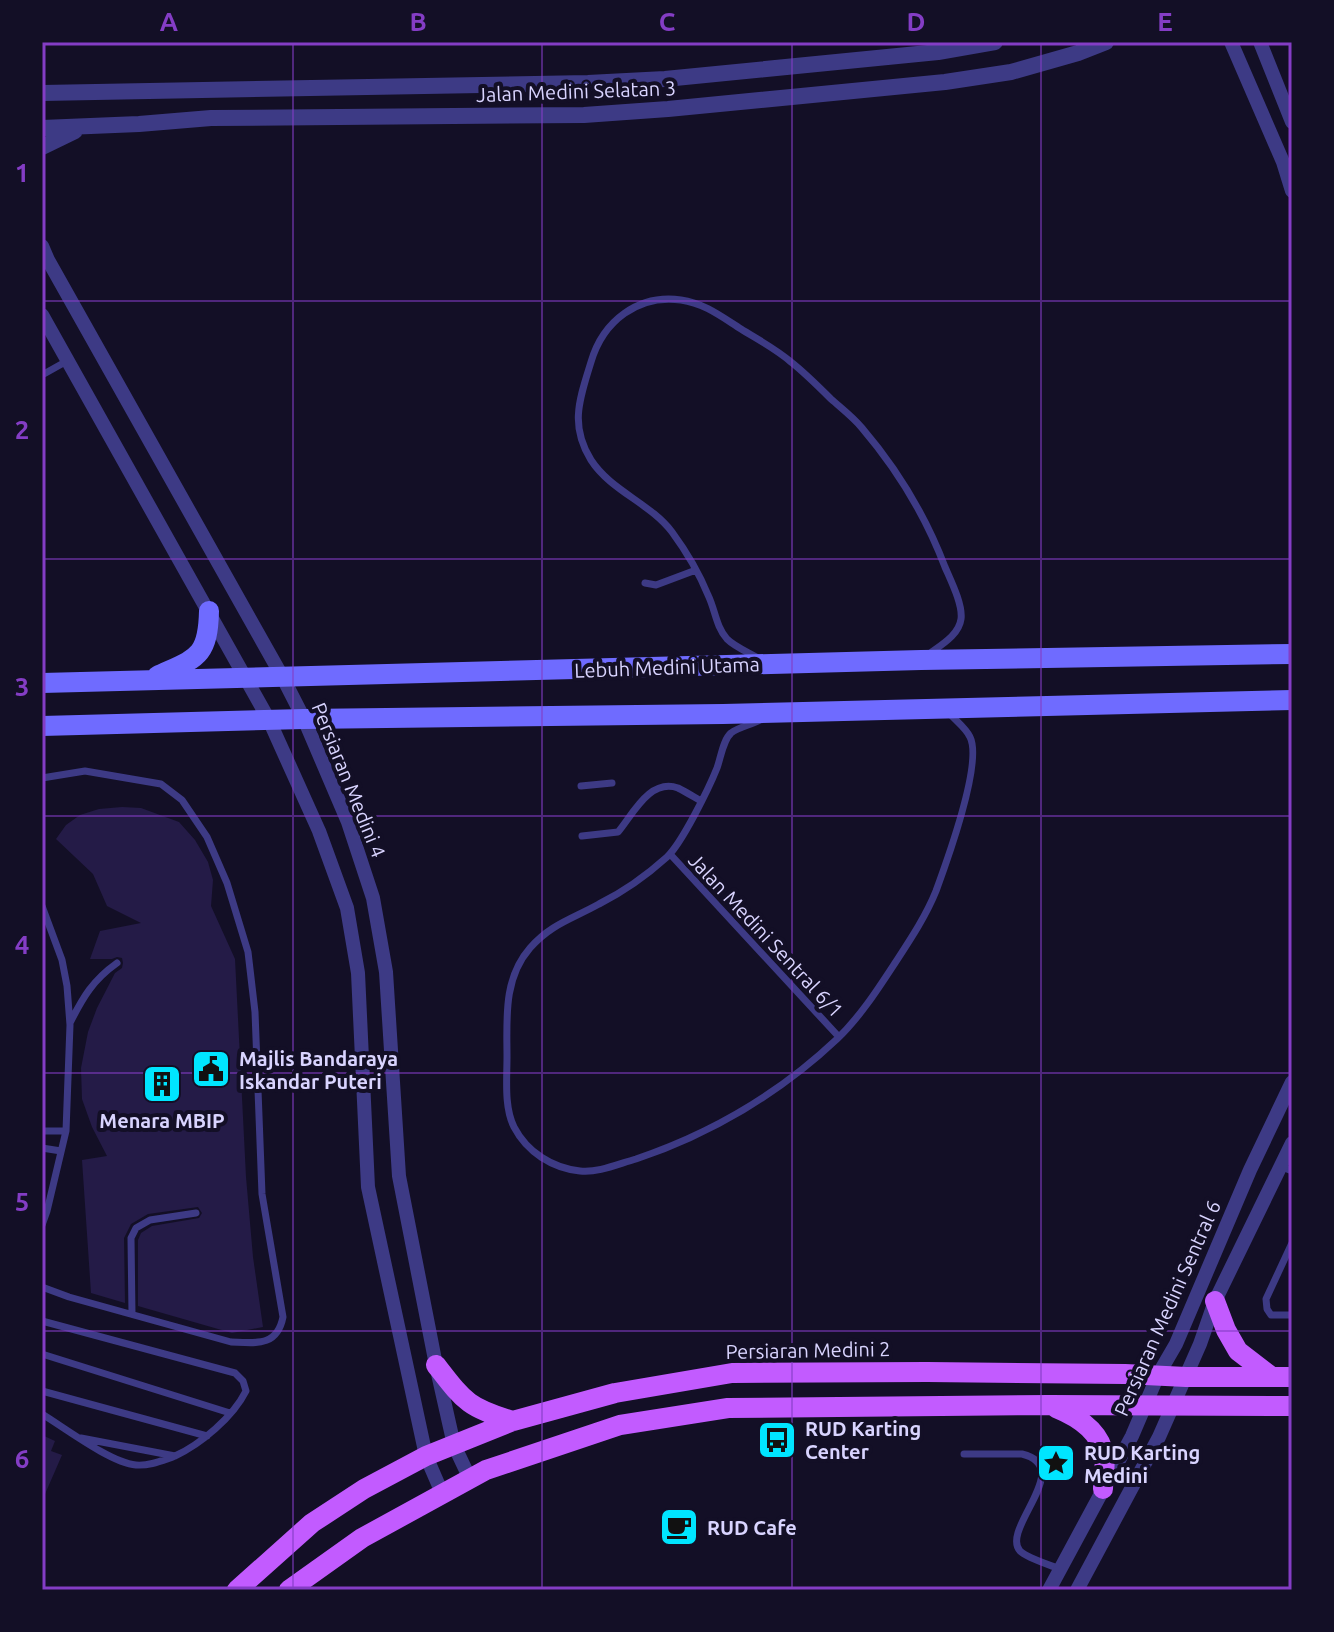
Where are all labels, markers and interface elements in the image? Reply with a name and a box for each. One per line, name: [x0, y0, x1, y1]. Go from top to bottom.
text: A: [160, 7, 179, 36]
text: B: [409, 7, 427, 36]
text: C: [659, 7, 676, 36]
text: D: [907, 7, 925, 36]
text: E: [1157, 7, 1173, 36]
street label: Jalan Medini Selatan 3: [476, 76, 676, 106]
text: 1: [15, 158, 29, 187]
text: 2: [15, 415, 29, 444]
street label: Lebuh Medini Utama: [574, 652, 760, 682]
text: 3: [15, 672, 29, 701]
street label: Persiaran Medini 4: [307, 699, 391, 861]
street label: Jalan Medini Sentral 6/1: [684, 848, 848, 1022]
text: 4: [15, 930, 29, 959]
place label: Majlis Bandaraya Iskandar Puteri: [239, 1047, 398, 1093]
public building icon: Majlis Bandaraya Iskandar Puteri: [190, 1048, 232, 1090]
building icon: Menara MBIP: [141, 1063, 183, 1105]
place label: Menara MBIP: [99, 1109, 225, 1132]
text: 5: [15, 1187, 29, 1216]
street label: Persiaran Medini Sentral 6: [1109, 1197, 1225, 1419]
street label: Persiaran Medini 2: [725, 1337, 891, 1363]
place label: RUD Karting Center: [805, 1417, 921, 1463]
bus stop icon: RUD Karting Center: [756, 1419, 798, 1461]
place label: RUD Karting Medini: [1084, 1441, 1200, 1487]
place icon: RUD Karting Medini: [1035, 1442, 1077, 1484]
text: 6: [15, 1444, 29, 1473]
cafe icon: RUD Cafe: [658, 1506, 700, 1548]
place label: RUD Cafe: [707, 1516, 797, 1539]

